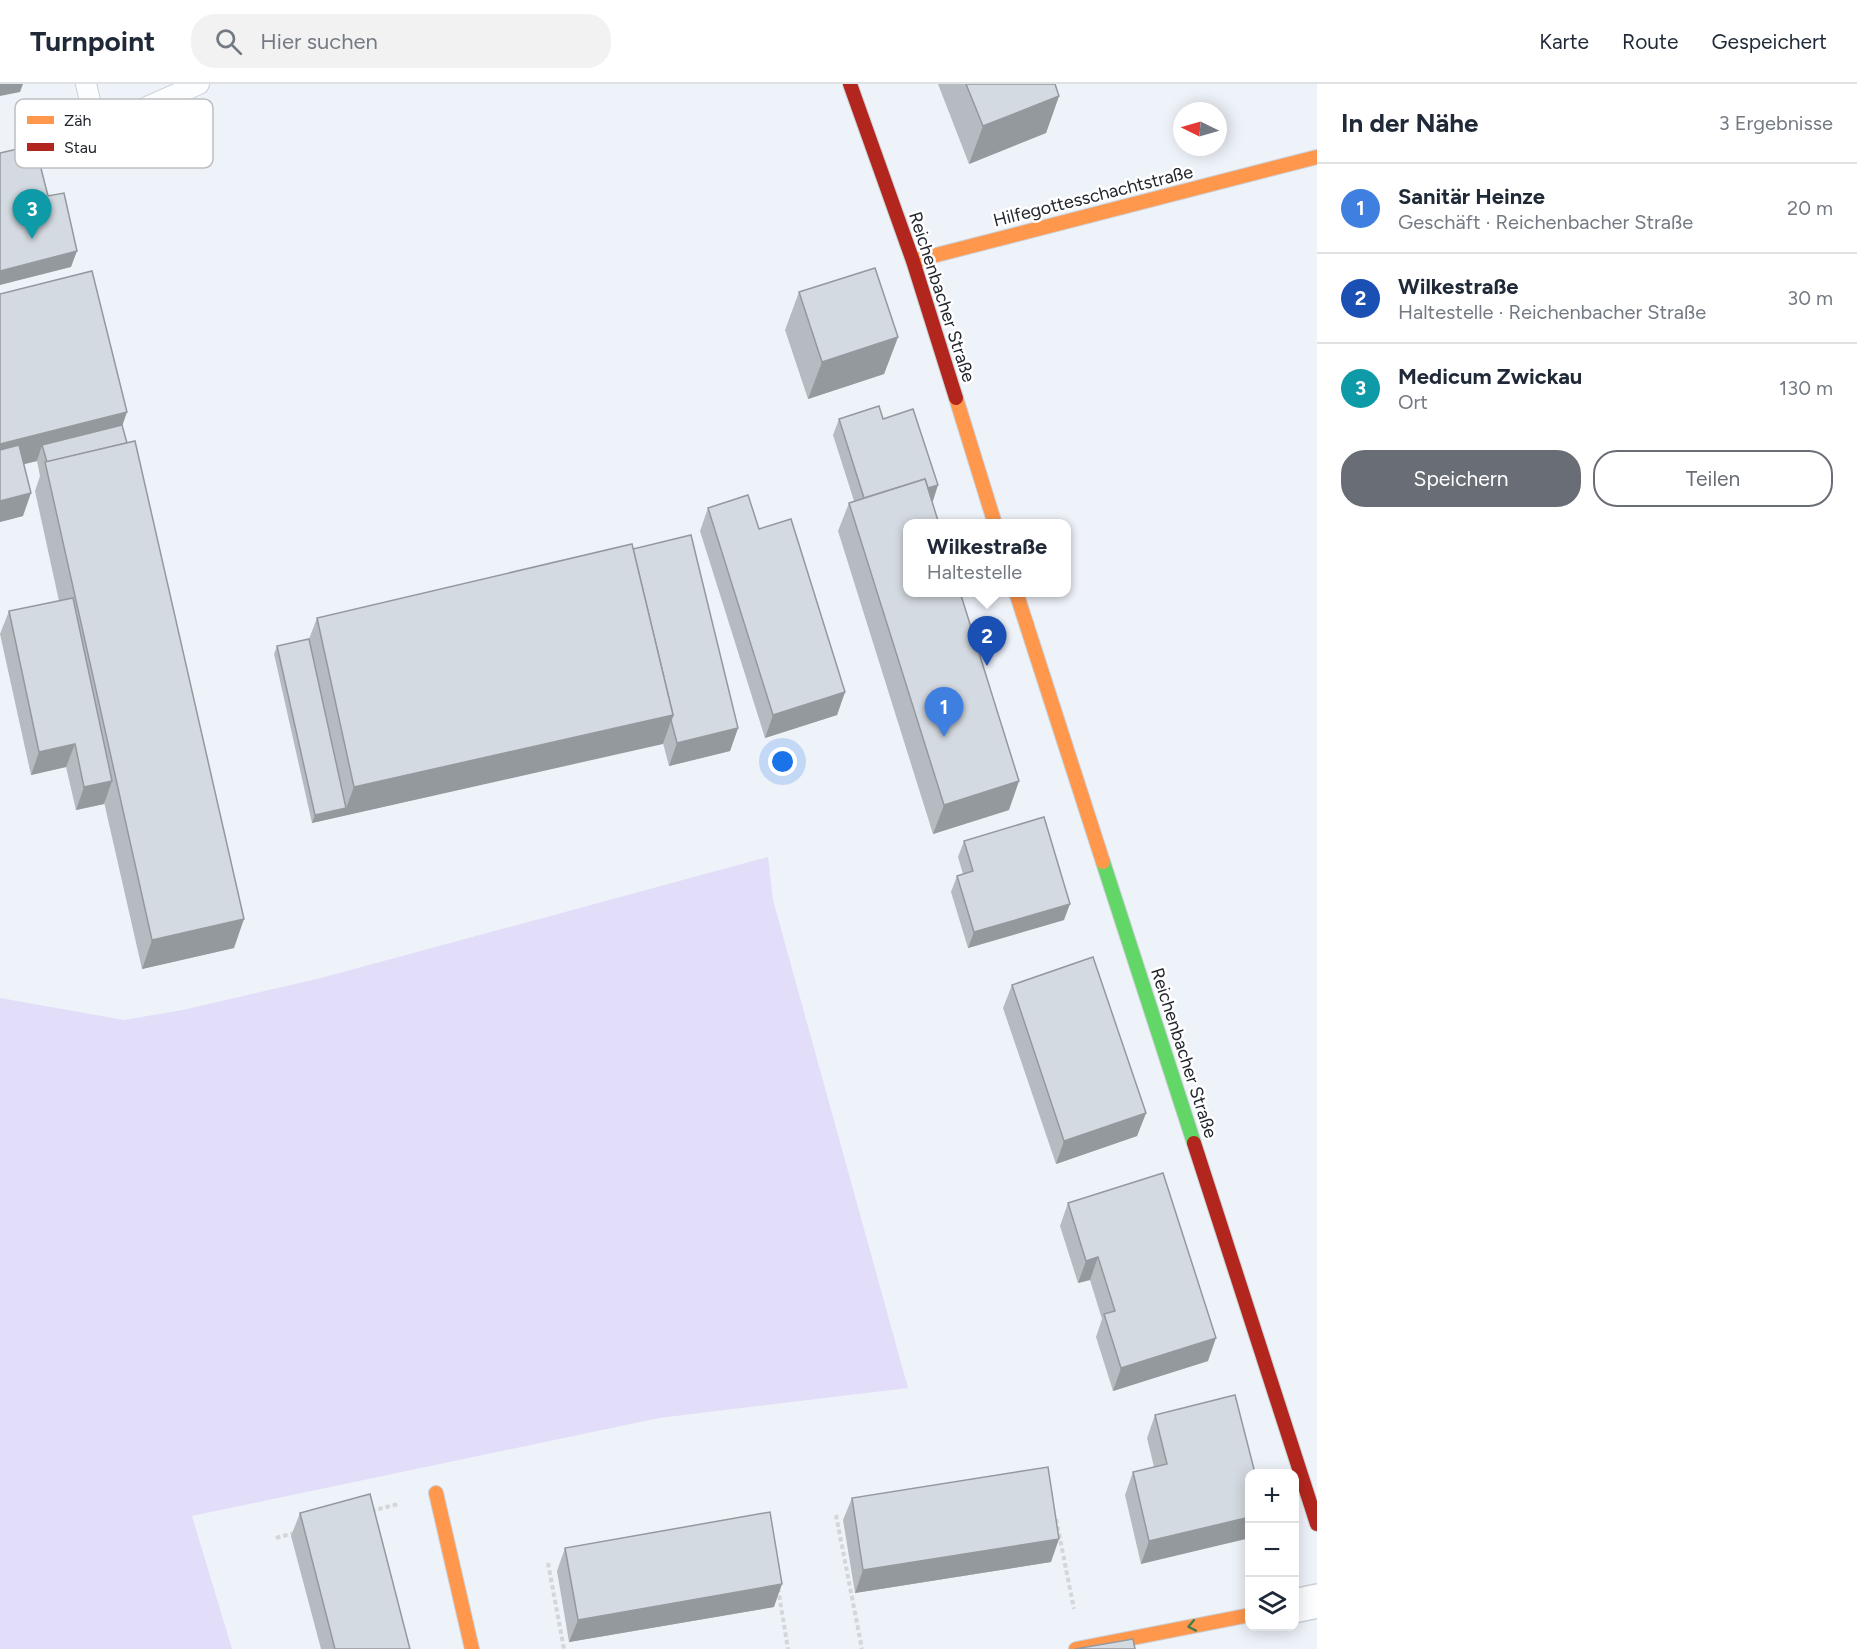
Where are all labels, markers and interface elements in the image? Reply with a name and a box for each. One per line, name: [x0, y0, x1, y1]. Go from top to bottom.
search box: [191, 14, 611, 68]
text: Turnpoint: [30, 24, 155, 58]
icon: search: [212, 25, 245, 58]
text: Hier suchen: [260, 28, 378, 55]
text: Karte: [1539, 29, 1589, 54]
text: Route: [1622, 29, 1678, 54]
text: Gespeichert: [1711, 29, 1827, 54]
legend: [15, 99, 213, 168]
north arrow: [1173, 102, 1227, 156]
text: In der Nähe: [1341, 107, 1478, 139]
text: Zäh: [64, 111, 91, 130]
text: 3 Ergebnisse: [1719, 111, 1833, 135]
text: Stau: [64, 138, 97, 157]
street label: Hilfegottesschachtstraße: [991, 160, 1195, 231]
text: Sanitär Heinze: [1398, 183, 1545, 210]
pin: 3: [12, 190, 51, 239]
text: 1: [1356, 196, 1365, 220]
text: 20 m: [1787, 196, 1833, 220]
street label: Reichenbacher Straße: [904, 209, 980, 385]
text: Geschäft · Reichenbacher Straße: [1398, 210, 1693, 234]
text: Wilkestraße: [1398, 273, 1519, 300]
text: 2: [1355, 286, 1366, 310]
text: 30 m: [1787, 286, 1833, 310]
text: Haltestelle · Reichenbacher Straße: [1398, 300, 1706, 324]
text: Medicum Zwickau: [1398, 363, 1582, 390]
text: 3: [1355, 376, 1366, 400]
text: 130 m: [1779, 376, 1833, 400]
text: Ort: [1398, 390, 1428, 414]
button: Speichern: [1341, 450, 1581, 507]
button: Teilen: [1593, 450, 1833, 507]
popup: [903, 519, 1071, 597]
text: Wilkestraße: [927, 533, 1047, 560]
text: Haltestelle: [927, 560, 1022, 584]
pin: 2: [968, 616, 1006, 666]
pin: 1: [924, 688, 964, 737]
your location: [768, 747, 797, 776]
street label: Reichenbacher Straße: [1146, 965, 1222, 1141]
map controls: [1245, 1469, 1299, 1631]
button: +: [1245, 1469, 1299, 1523]
button: −: [1245, 1523, 1299, 1577]
button: layers: [1245, 1577, 1299, 1631]
one-way arrow: [1187, 1619, 1197, 1632]

